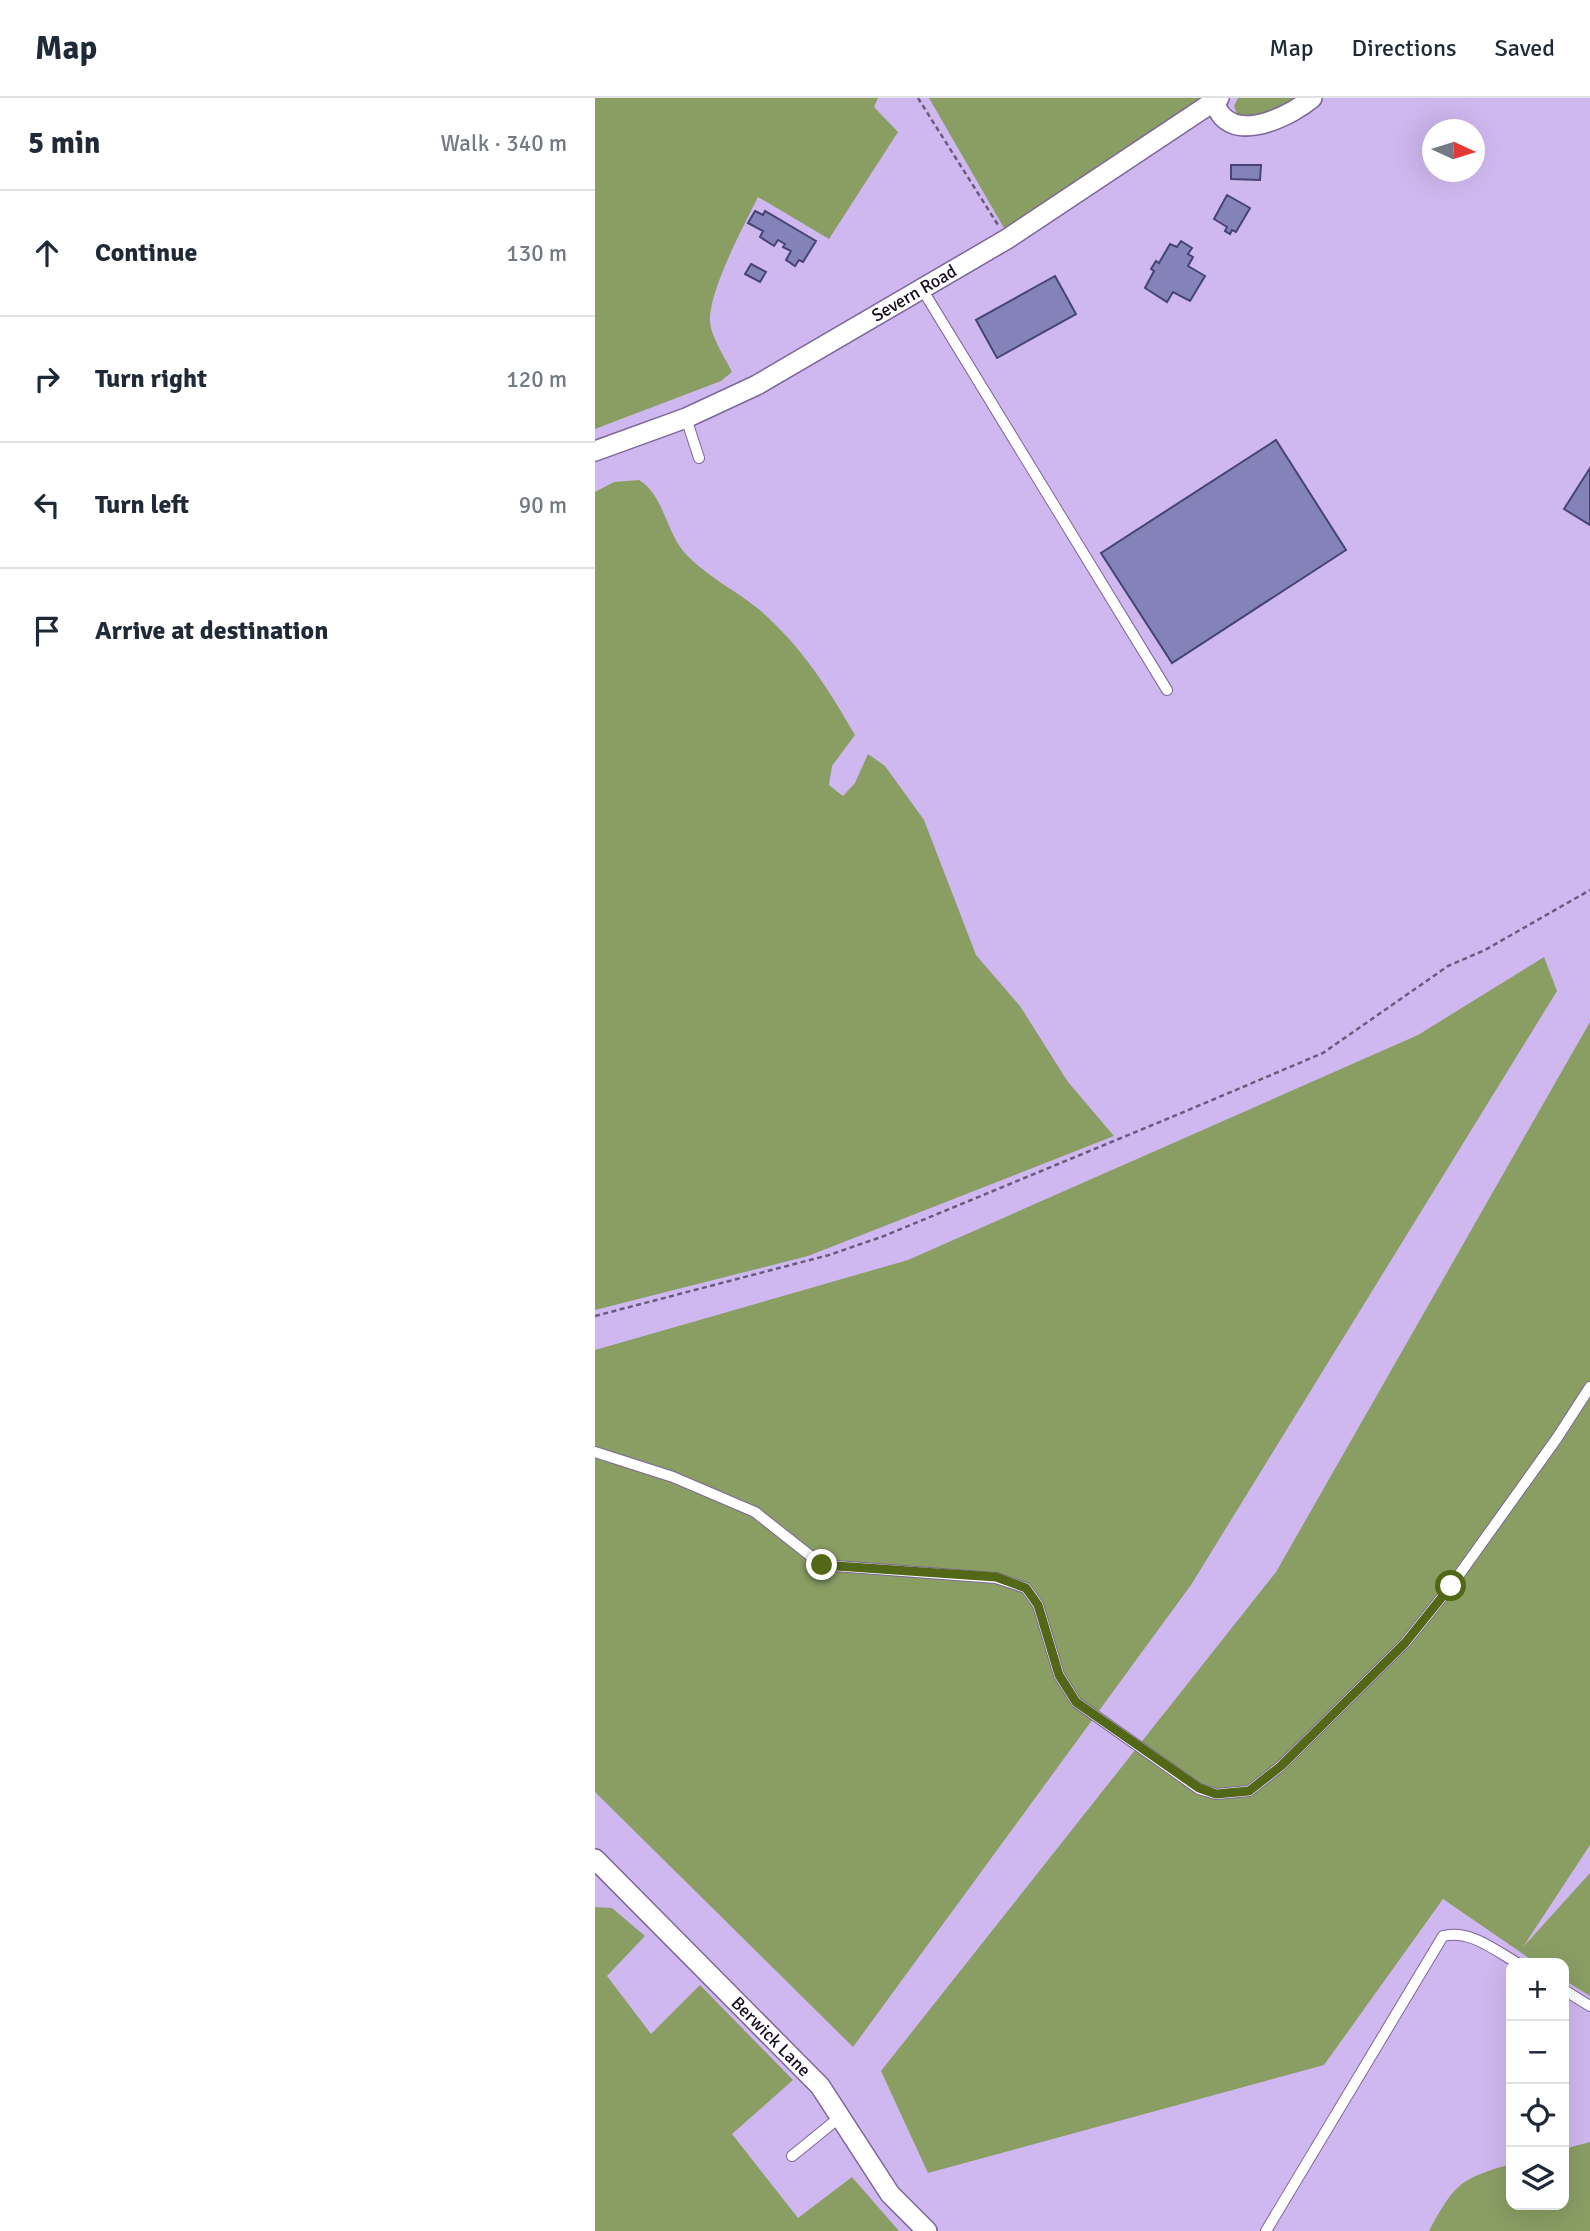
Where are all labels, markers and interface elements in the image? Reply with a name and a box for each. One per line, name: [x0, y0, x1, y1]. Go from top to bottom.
text: Map: [35, 28, 97, 69]
text: Map: [1269, 33, 1314, 63]
text: Directions: [1352, 33, 1457, 63]
text: Saved: [1495, 33, 1555, 63]
north arrow: [1422, 119, 1485, 182]
text: 5 min: [28, 125, 100, 162]
text: Walk · 340 m: [441, 129, 567, 158]
icon: ahead: [28, 234, 66, 272]
text: Continue: [95, 237, 197, 269]
text: 130 m: [506, 239, 567, 268]
street label: Severn Road: [868, 260, 961, 327]
icon: right: [28, 360, 66, 398]
text: Turn right: [95, 363, 207, 395]
text: 120 m: [506, 365, 567, 394]
icon: left: [28, 486, 66, 524]
text: Turn left: [95, 489, 189, 521]
text: 90 m: [519, 491, 567, 520]
icon: arrive: [28, 612, 66, 650]
text: Arrive at destination: [95, 615, 328, 647]
route end: [806, 1549, 837, 1580]
route start: [1435, 1570, 1466, 1601]
map controls: [1506, 1958, 1569, 2210]
button: +: [1506, 1958, 1569, 2021]
street label: Berwick Lane: [727, 1992, 815, 2081]
button: −: [1506, 2021, 1569, 2084]
button: locate: [1506, 2084, 1569, 2147]
button: layers: [1506, 2147, 1569, 2210]

